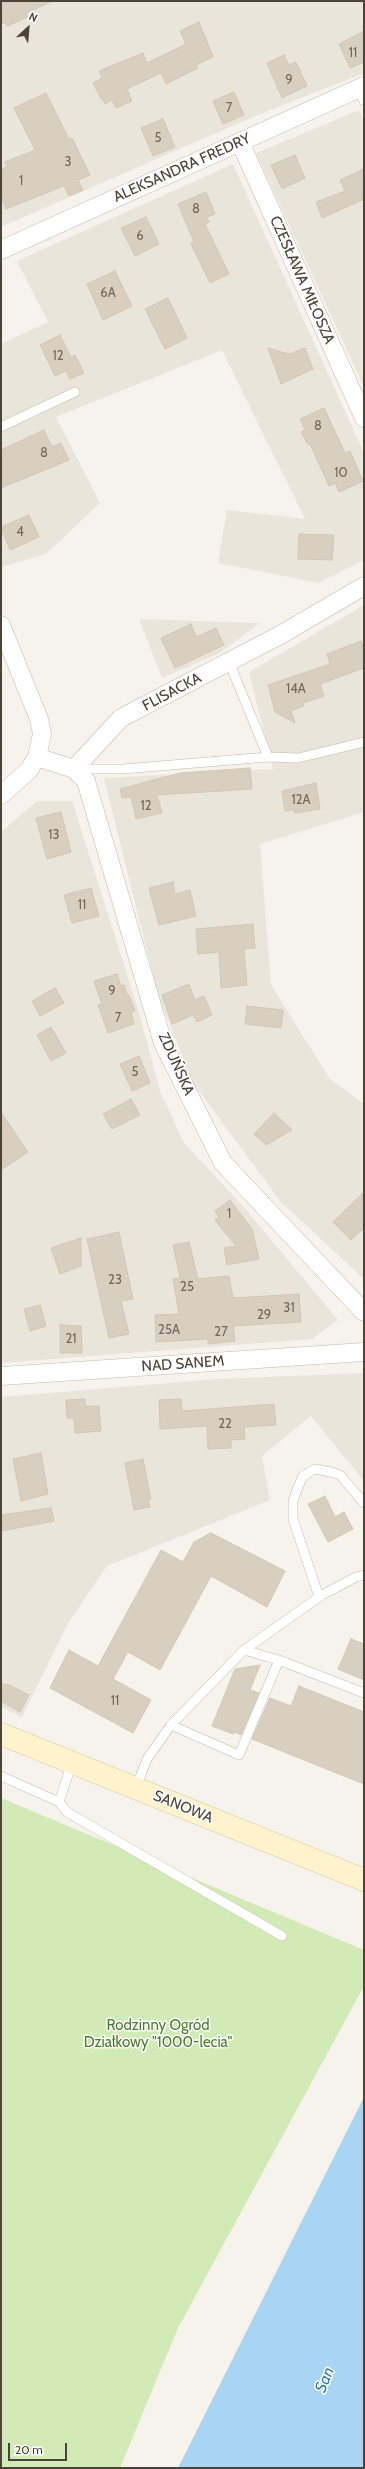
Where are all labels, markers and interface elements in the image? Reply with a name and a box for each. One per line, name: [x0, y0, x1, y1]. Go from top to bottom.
north arrow: [8, 8, 48, 48]
text: N: [27, 9, 40, 25]
house number: 11: [349, 45, 357, 61]
house number: 9: [285, 72, 293, 88]
house number: 7: [226, 100, 232, 116]
street label: ALEKSANDRA FREDRY: [111, 130, 253, 206]
house number: 5: [154, 130, 162, 146]
house number: 3: [64, 154, 72, 170]
house number: 1: [19, 173, 23, 189]
house number: 8: [192, 201, 200, 217]
street label: CZESŁAWA MIŁOSZA: [266, 213, 338, 347]
house number: 6: [136, 228, 144, 244]
house number: 6A: [100, 285, 116, 301]
house number: 12: [52, 348, 64, 364]
house number: 8: [314, 418, 322, 434]
house number: 8: [40, 445, 48, 461]
house number: 10: [334, 465, 348, 481]
house number: 4: [16, 524, 24, 540]
street label: FLISACKA: [140, 669, 204, 715]
house number: 14A: [286, 681, 306, 697]
house number: 12A: [291, 792, 311, 808]
house number: 12: [140, 798, 152, 814]
house number: 13: [48, 827, 60, 843]
house number: 11: [78, 897, 86, 913]
house number: 9: [108, 983, 116, 999]
house number: 7: [115, 1010, 121, 1026]
street label: ZDUŃSKA: [154, 1030, 198, 1098]
house number: 5: [131, 1064, 139, 1080]
house number: 1: [227, 1206, 231, 1222]
house number: 23: [108, 1272, 122, 1288]
house number: 25: [180, 1279, 194, 1295]
house number: 31: [283, 1300, 295, 1316]
house number: 29: [257, 1307, 271, 1323]
house number: 25A: [158, 1322, 180, 1338]
house number: 27: [214, 1324, 228, 1340]
house number: 21: [65, 1331, 77, 1347]
street label: NAD SANEM: [141, 1352, 225, 1376]
house number: 22: [218, 1416, 232, 1432]
house number: 11: [111, 1693, 119, 1709]
street label: SANOWA: [150, 1787, 216, 1827]
park label: Rodzinny Ogród Działkowy "1000-lecia": [84, 2017, 232, 2052]
water label: San: [311, 2365, 339, 2395]
scale bar: [10, 2435, 69, 2461]
text: 20 m: [15, 2442, 43, 2457]

